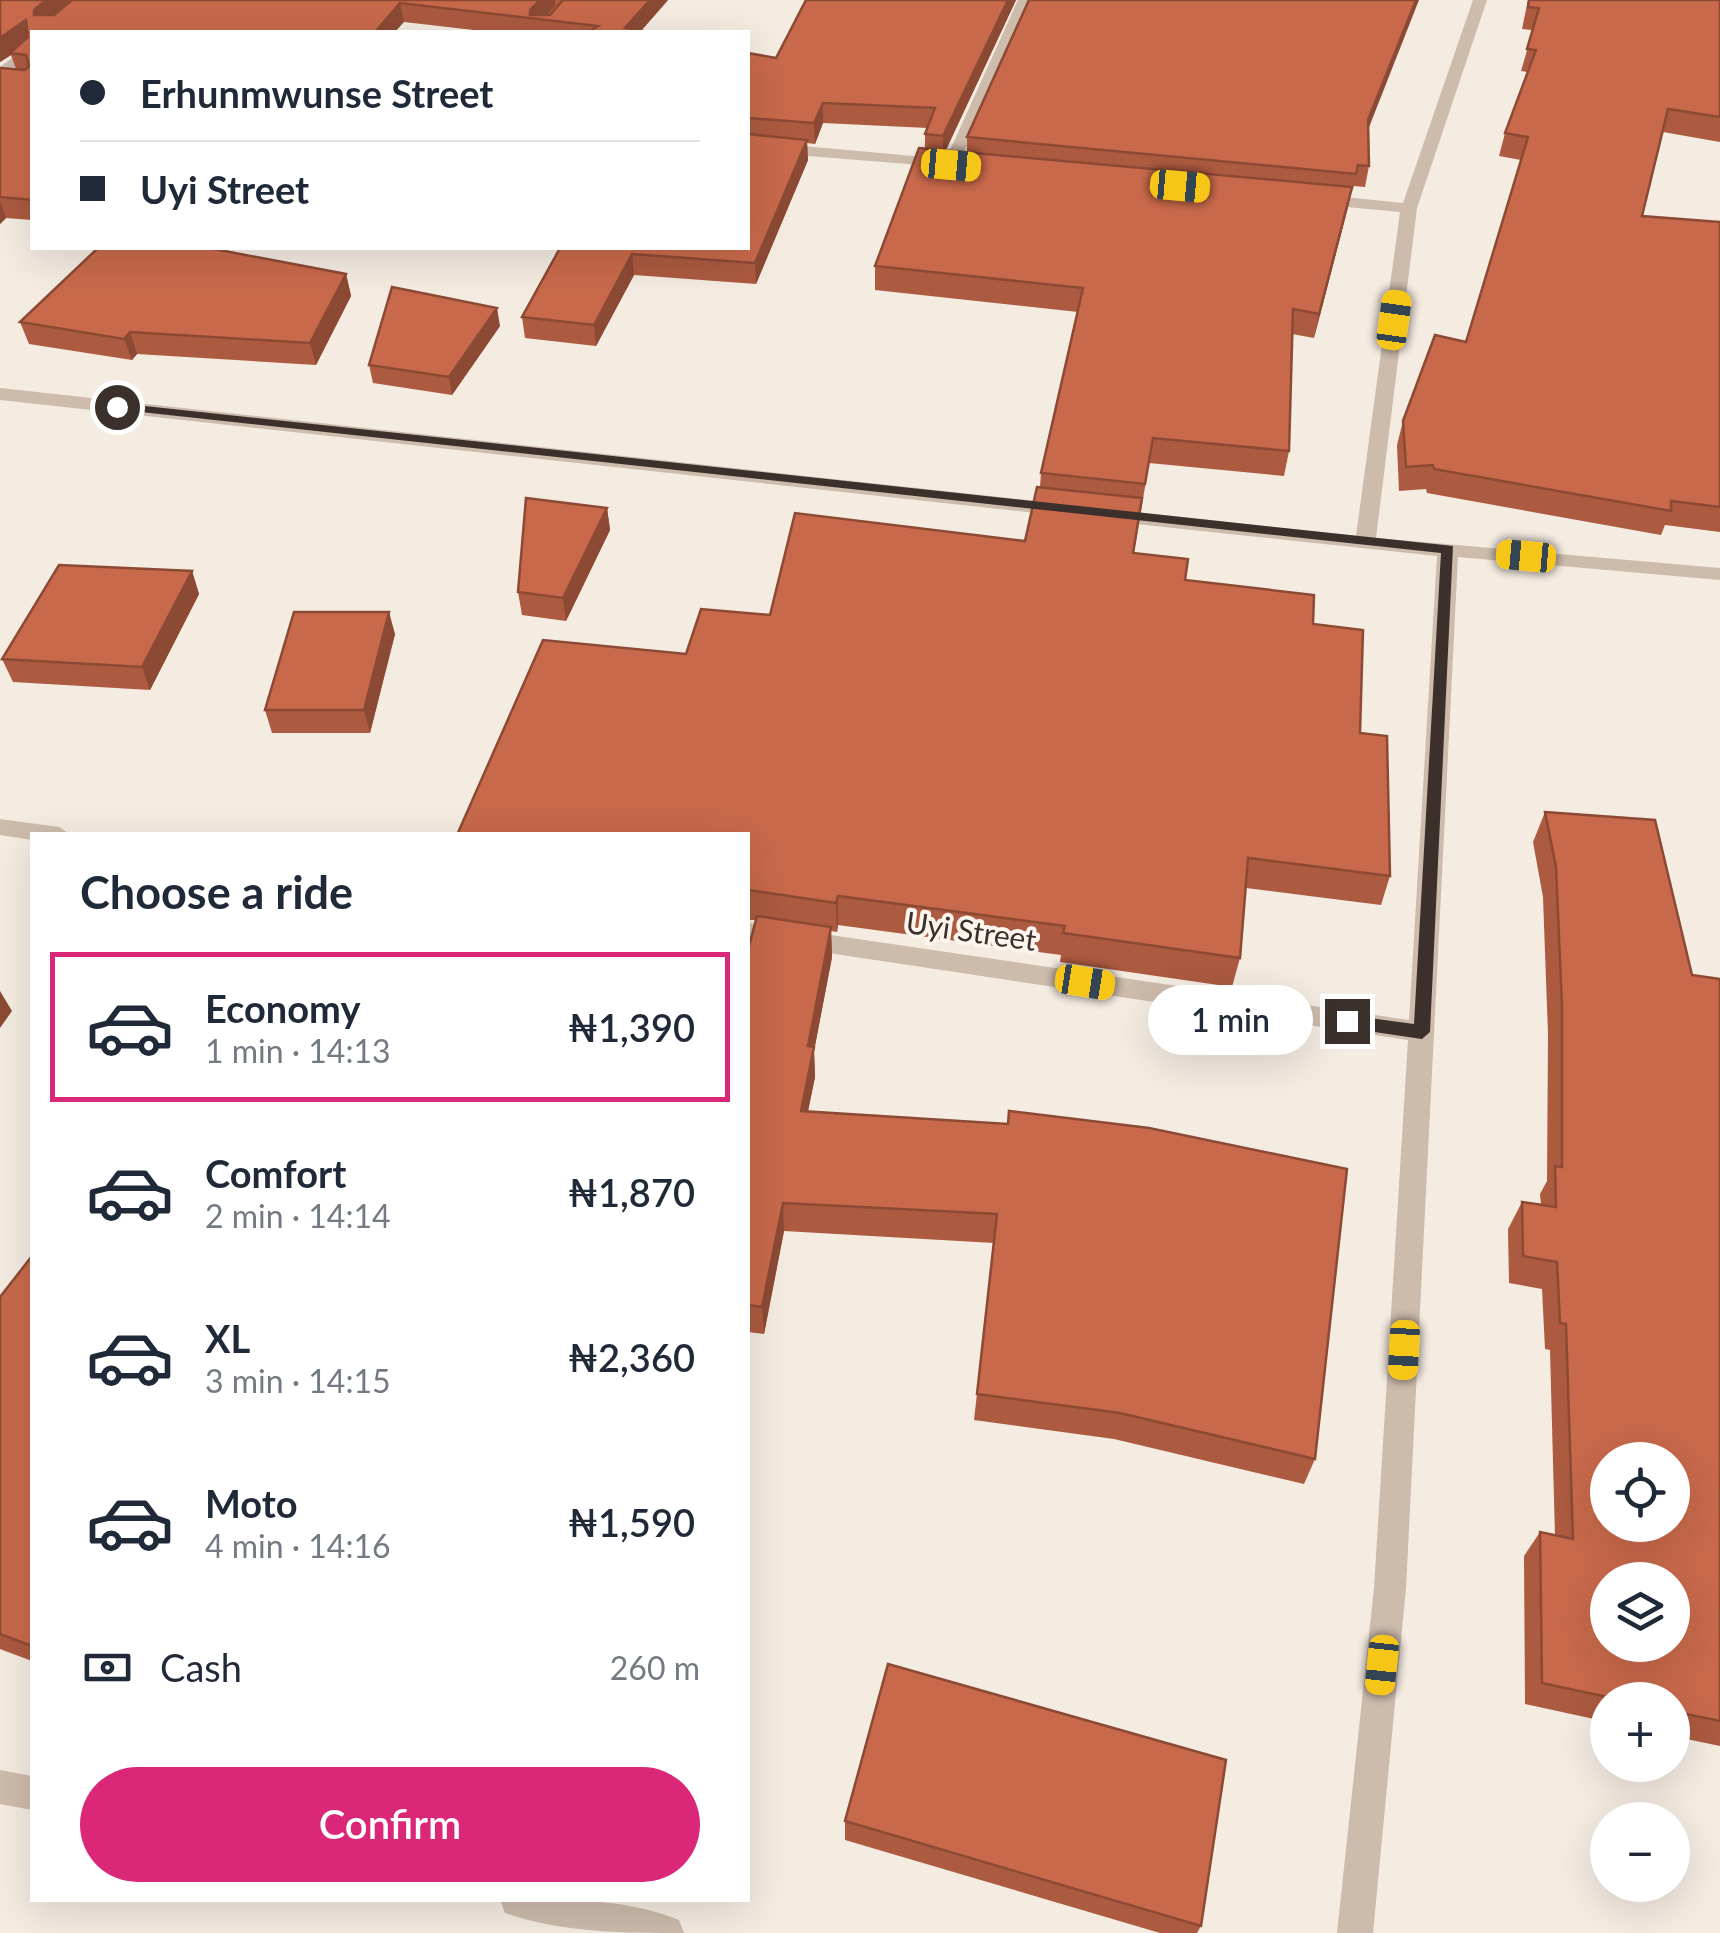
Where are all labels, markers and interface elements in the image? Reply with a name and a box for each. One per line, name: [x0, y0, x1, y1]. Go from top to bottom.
text: Erhunmwunse Street: [140, 70, 493, 116]
car: [920, 147, 982, 183]
text: Uyi Street: [140, 166, 309, 212]
car: [1149, 168, 1211, 204]
car: [1375, 288, 1413, 352]
route start: [95, 385, 140, 430]
car: [1495, 538, 1557, 574]
text: Choose a ride: [80, 865, 353, 919]
street label: Uyi Street: [904, 903, 1039, 957]
car: [1053, 962, 1117, 1002]
icon: car: [85, 982, 175, 1072]
text: Economy: [205, 985, 360, 1031]
callout: 1 min: [1147, 986, 1312, 1056]
route end: [1325, 999, 1370, 1044]
text: 1 min: [1191, 1000, 1270, 1039]
text: ₦1,390: [568, 1004, 695, 1050]
text: 1 min · 14:13: [205, 1031, 391, 1070]
icon: car: [85, 1147, 175, 1237]
text: Comfort: [205, 1150, 346, 1196]
text: ₦1,870: [568, 1169, 695, 1215]
text: 2 min · 14:14: [205, 1196, 391, 1235]
icon: car: [85, 1312, 175, 1402]
text: XL: [205, 1315, 250, 1361]
car: [1387, 1319, 1421, 1381]
text: ₦2,360: [568, 1334, 695, 1380]
text: 3 min · 14:15: [205, 1361, 391, 1400]
map controls: [1590, 1442, 1690, 1902]
button: locate: [1590, 1442, 1690, 1542]
icon: car: [85, 1477, 175, 1567]
text: Moto: [205, 1480, 298, 1526]
text: ₦1,590: [568, 1499, 695, 1545]
text: 4 min · 14:16: [205, 1526, 391, 1565]
button: layers: [1590, 1562, 1690, 1662]
car: [1364, 1634, 1400, 1696]
icon: cash: [80, 1640, 135, 1695]
text: Cash: [160, 1644, 242, 1690]
text: 260 m: [610, 1648, 700, 1687]
button: +: [1590, 1682, 1690, 1782]
button: Confirm: [80, 1767, 700, 1882]
button: −: [1590, 1802, 1690, 1902]

